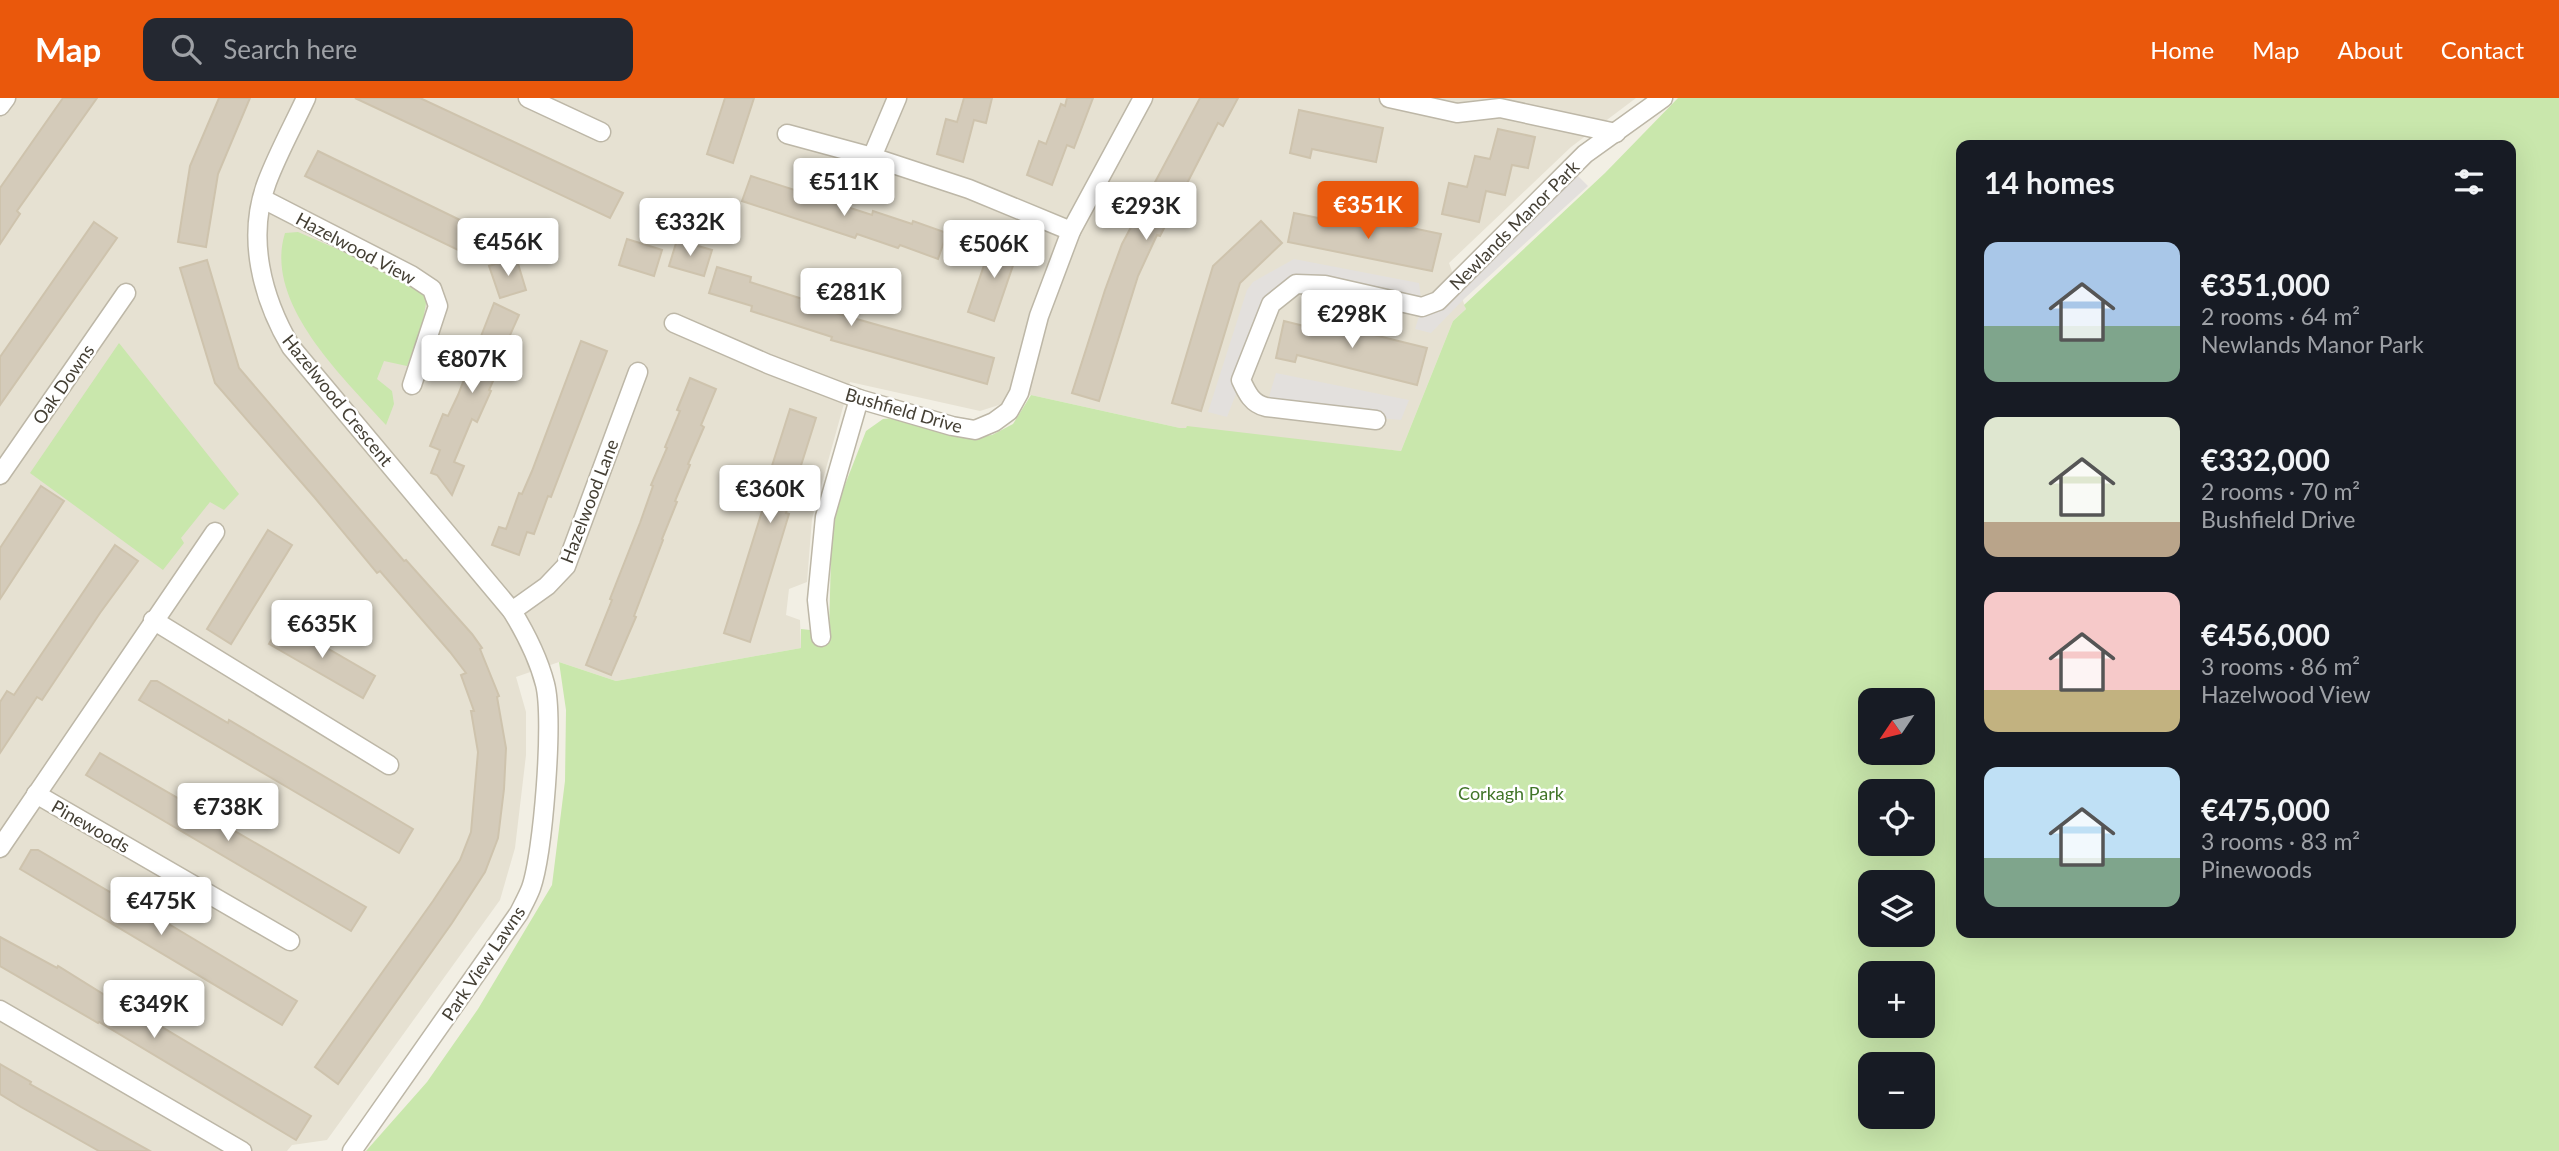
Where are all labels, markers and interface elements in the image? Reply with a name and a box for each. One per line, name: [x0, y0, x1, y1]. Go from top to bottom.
search box: [143, 18, 633, 81]
text: Map: [35, 29, 101, 69]
icon: search: [167, 30, 205, 68]
text: Search here: [223, 33, 357, 65]
text: Home: [2150, 35, 2214, 64]
text: Map: [2252, 35, 2300, 64]
text: About: [2338, 35, 2403, 64]
text: Contact: [2441, 35, 2524, 64]
street label: Newlands Manor Park: [1445, 155, 1584, 294]
pin: €511K: [795, 158, 893, 218]
icon: filters: [2450, 163, 2488, 201]
text: 14 homes: [1984, 164, 2115, 200]
text: €511K: [809, 167, 879, 195]
pin: €351K: [1319, 181, 1417, 241]
pin: €293K: [1097, 183, 1195, 242]
text: €351K: [1333, 190, 1403, 218]
text: €293K: [1111, 191, 1181, 219]
pin: €332K: [641, 198, 739, 258]
street label: Hazelwood View: [292, 207, 420, 289]
text: €332K: [655, 207, 725, 235]
pin: €456K: [459, 218, 557, 278]
pin: €506K: [945, 220, 1043, 280]
text: €456K: [473, 227, 543, 255]
text: €506K: [959, 229, 1029, 257]
text: €351,000: [2201, 266, 2330, 302]
pin: €281K: [802, 268, 900, 328]
icon: home: [2040, 270, 2124, 354]
text: €281K: [816, 277, 886, 305]
pin: €298K: [1303, 290, 1401, 350]
text: €298K: [1317, 299, 1387, 327]
text: 2 rooms · 64 m²: [2201, 302, 2360, 330]
street label: Hazelwood Crescent: [278, 330, 398, 471]
text: Newlands Manor Park: [2201, 330, 2424, 358]
pin: €807K: [423, 336, 521, 395]
street label: Oak Downs: [27, 340, 99, 428]
text: €807K: [437, 344, 507, 372]
street label: Bushfield Drive: [843, 383, 965, 437]
street label: Hazelwood Lane: [555, 436, 623, 566]
text: €332,000: [2201, 441, 2330, 477]
icon: home: [2040, 445, 2124, 529]
pin: €360K: [721, 466, 819, 525]
text: €360K: [735, 474, 805, 502]
text: 2 rooms · 70 m²: [2201, 477, 2360, 505]
text: Bushfield Drive: [2201, 505, 2355, 533]
pin: €635K: [273, 601, 371, 660]
text: €635K: [287, 609, 357, 637]
text: €456,000: [2201, 616, 2330, 652]
icon: home: [2040, 620, 2124, 704]
text: 3 rooms · 86 m²: [2201, 652, 2360, 680]
text: Hazelwood View: [2201, 680, 2371, 708]
north arrow: [1858, 688, 1936, 765]
map controls: [1858, 688, 1935, 1129]
button: locate: [1858, 779, 1935, 856]
park label: Corkagh Park: [1458, 782, 1565, 804]
pin: €738K: [179, 784, 277, 843]
text: €475,000: [2201, 791, 2330, 827]
text: €738K: [193, 792, 263, 820]
street label: Pinewoods: [48, 795, 134, 857]
icon: home: [2040, 795, 2124, 879]
text: 3 rooms · 83 m²: [2201, 827, 2360, 855]
text: Pinewoods: [2201, 855, 2312, 883]
button: layers: [1858, 870, 1935, 947]
pin: €475K: [112, 878, 210, 937]
text: €475K: [126, 886, 196, 914]
street label: Park View Lawns: [437, 901, 530, 1025]
button: +: [1858, 961, 1935, 1038]
pin: €349K: [105, 981, 203, 1040]
text: €349K: [119, 989, 189, 1017]
button: −: [1858, 1052, 1935, 1129]

